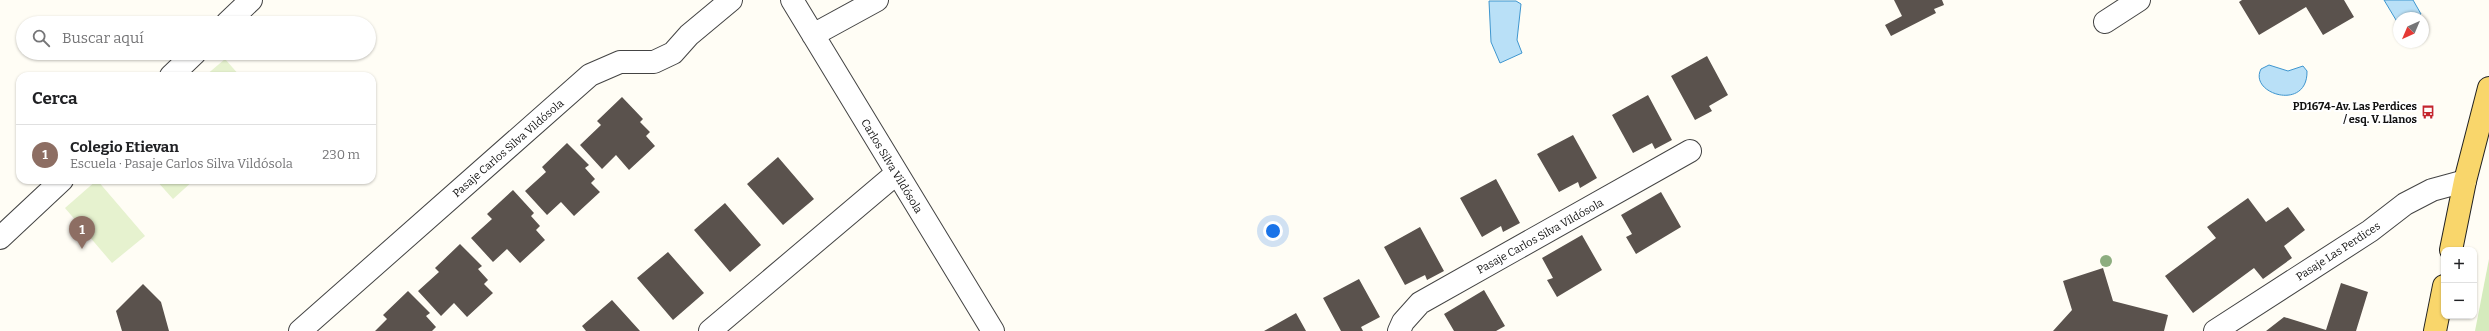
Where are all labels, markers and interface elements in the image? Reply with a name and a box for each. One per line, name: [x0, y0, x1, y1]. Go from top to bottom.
north arrow: [2393, 12, 2429, 48]
search box: [16, 16, 376, 60]
icon: search: [30, 27, 52, 49]
text: Buscar aquí: [62, 29, 144, 47]
text: Cerca: [32, 88, 77, 109]
street label: Pasaje Carlos Silva Vildósola: [450, 97, 566, 200]
place label: PD1674-Av. Las Perdices / esq. V. Llanos: [2293, 100, 2418, 126]
bus stop icon: PD1674-Av. Las Perdices / esq. V. Llanos: [2420, 104, 2436, 120]
street label: Carlos Silva Vildósola: [858, 117, 925, 216]
text: Colegio Etievan: [70, 138, 179, 156]
text: 1: [42, 147, 48, 162]
text: 230 m: [322, 147, 360, 162]
text: Escuela · Pasaje Carlos Silva Vildósola: [70, 156, 293, 171]
street label: Pasaje Carlos Silva Vildósola: [1475, 196, 1606, 277]
pin: 1: [69, 216, 95, 249]
street label: Pasaje Las Perdices: [2294, 219, 2383, 283]
your location: [1263, 221, 1283, 241]
map controls: [2441, 247, 2477, 319]
button: +: [2441, 247, 2477, 283]
button: −: [2441, 283, 2477, 319]

